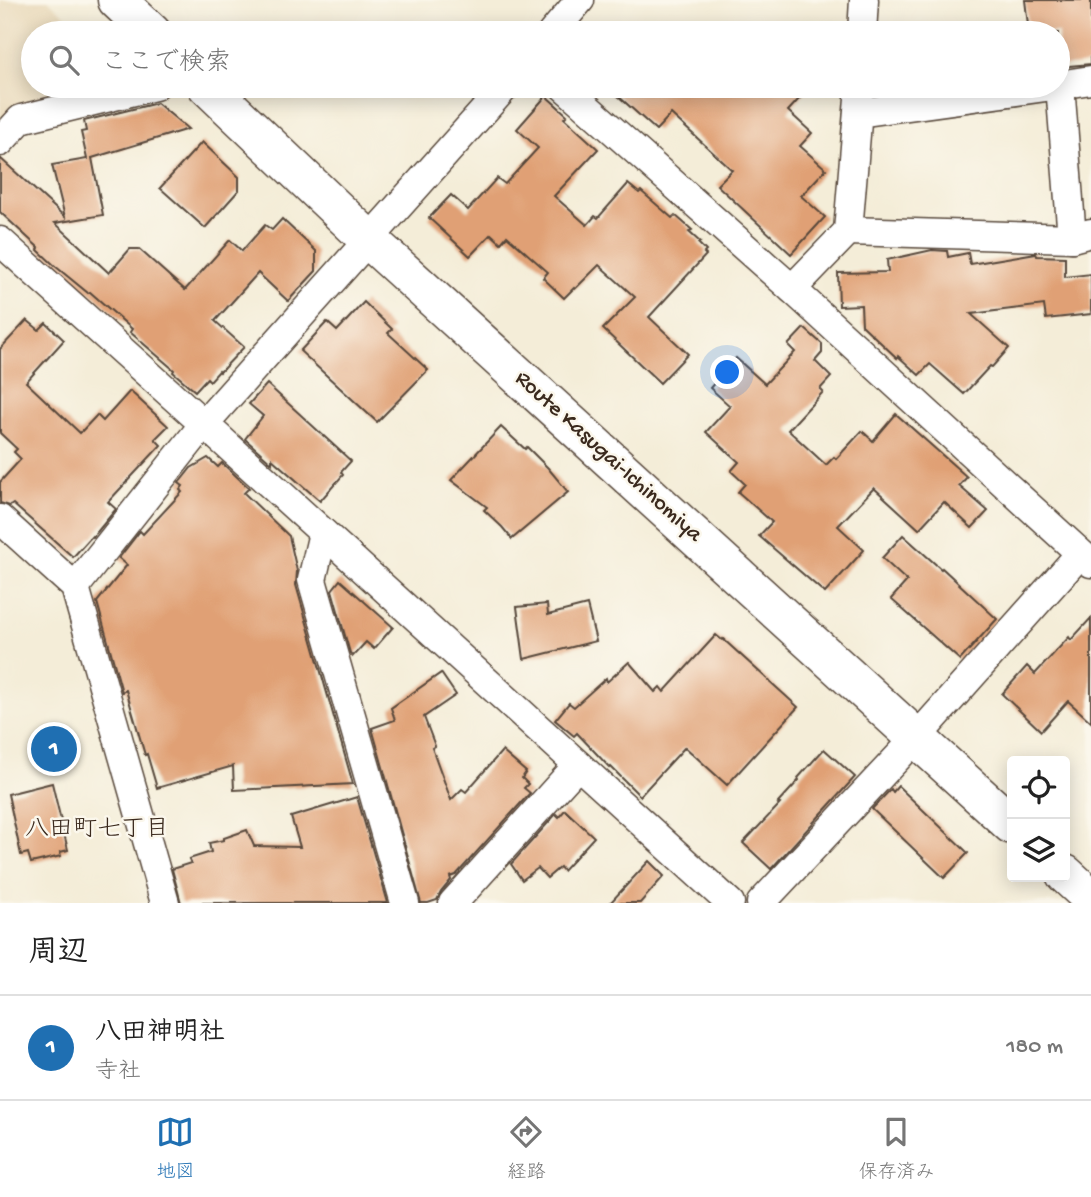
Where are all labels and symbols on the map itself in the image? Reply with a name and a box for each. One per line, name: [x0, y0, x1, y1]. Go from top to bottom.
your location: [710, 355, 744, 389]
street label: Route Kasugai-Ichinomiya: [509, 366, 708, 549]
pin: 1: [31, 723, 77, 775]
district label: 八田町七丁目: [25, 816, 169, 845]

